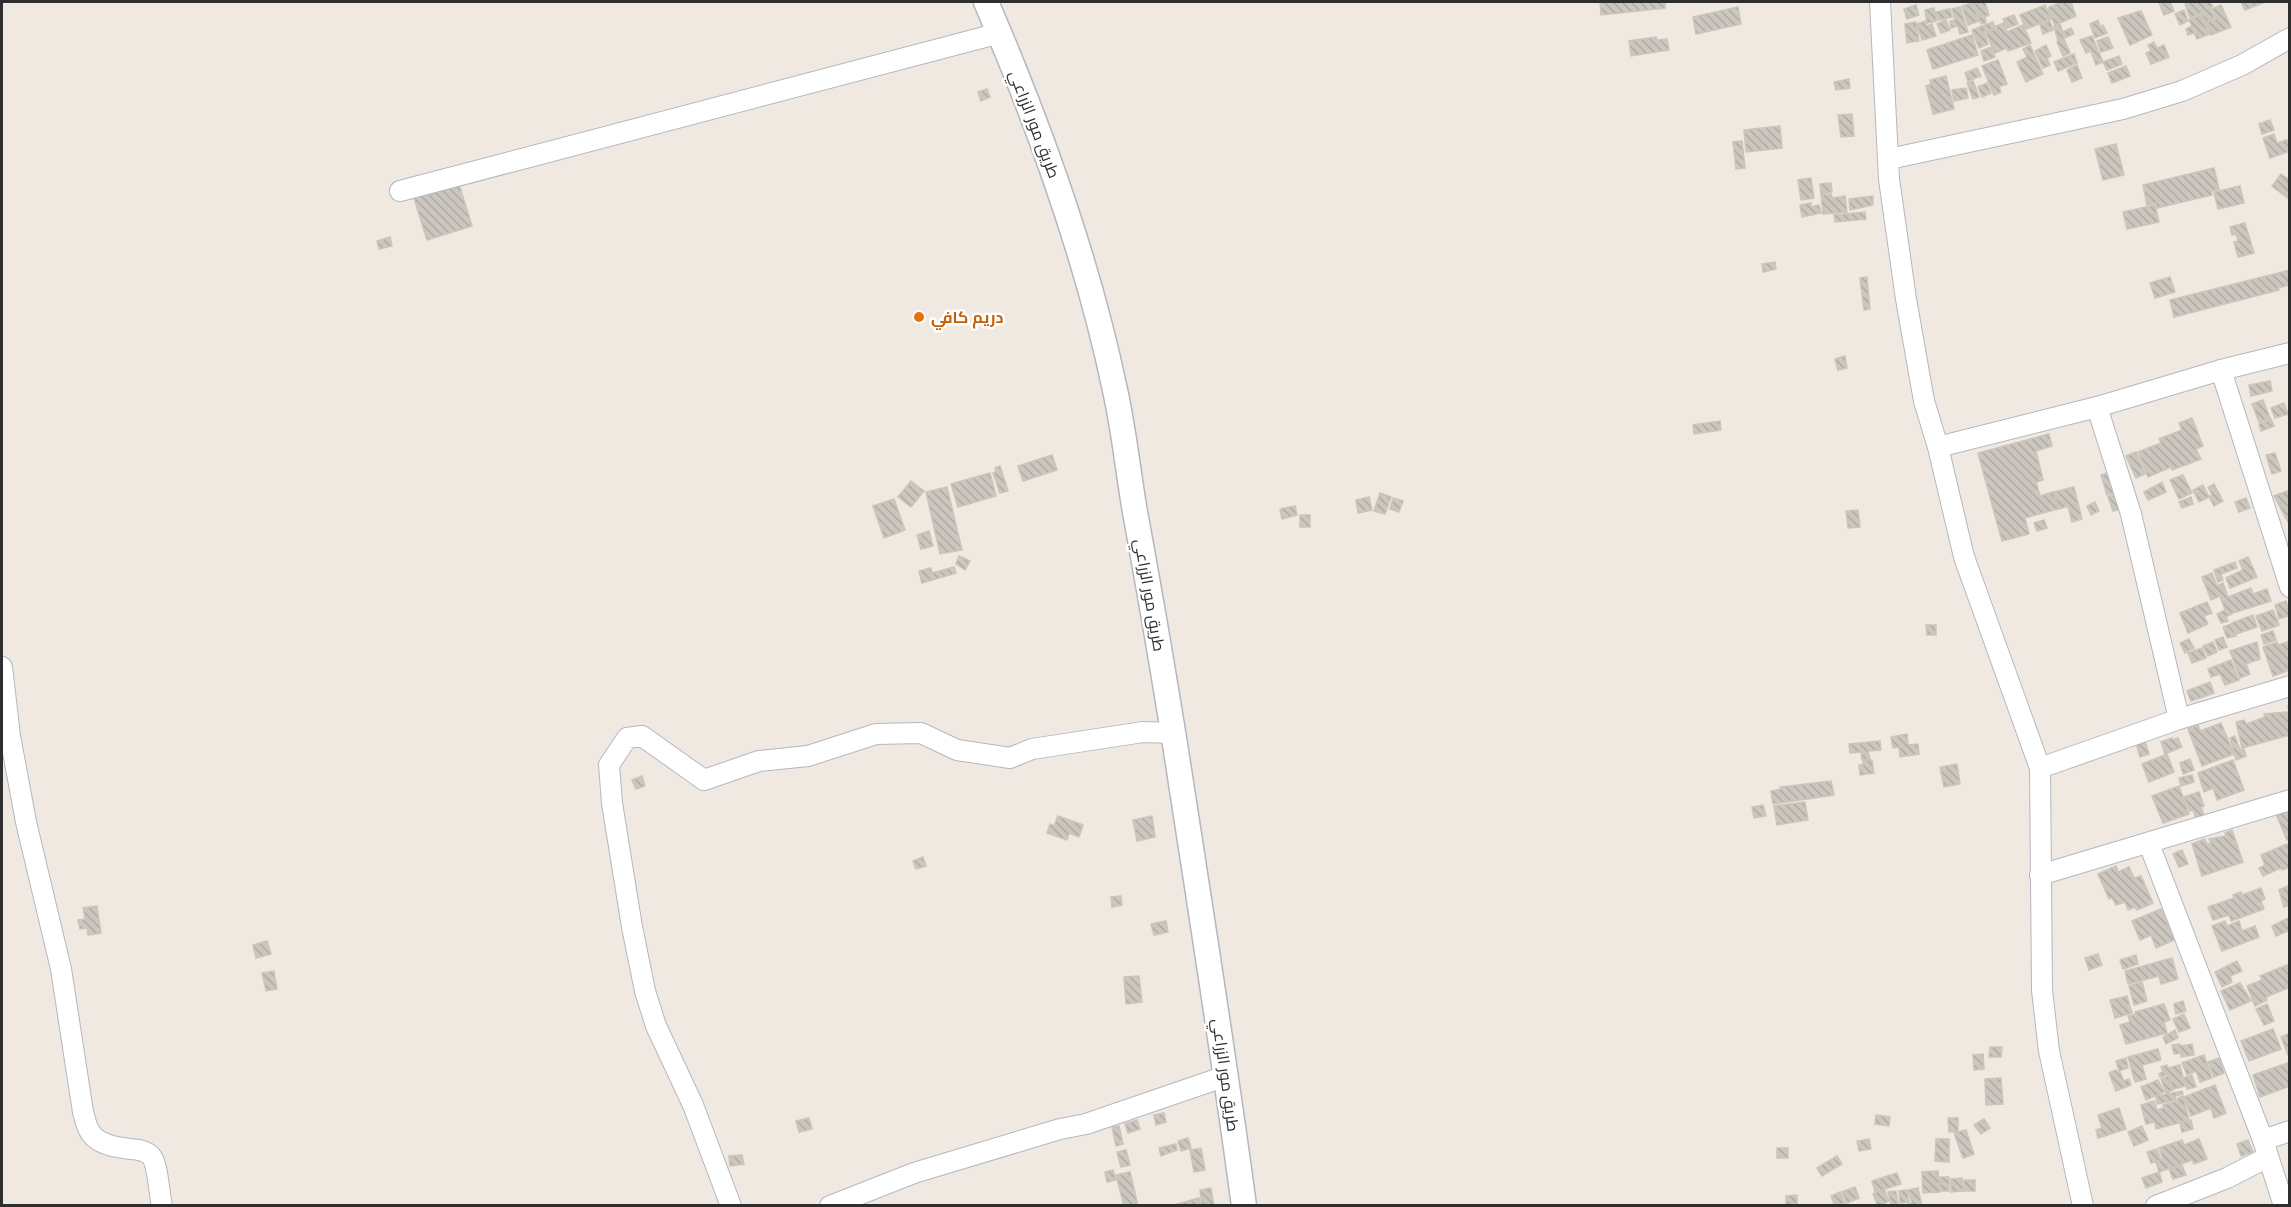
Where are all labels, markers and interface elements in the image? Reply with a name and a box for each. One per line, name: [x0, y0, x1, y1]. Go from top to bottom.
street label: طريق مور الزراعي: [1002, 68, 1064, 182]
place label: دريم كافي: [931, 308, 1004, 330]
marker: دريم كافي: [912, 310, 926, 324]
street label: طريق مور الزراعي: [1126, 537, 1169, 653]
street label: طريق مور الزراعي: [1204, 1017, 1243, 1133]

